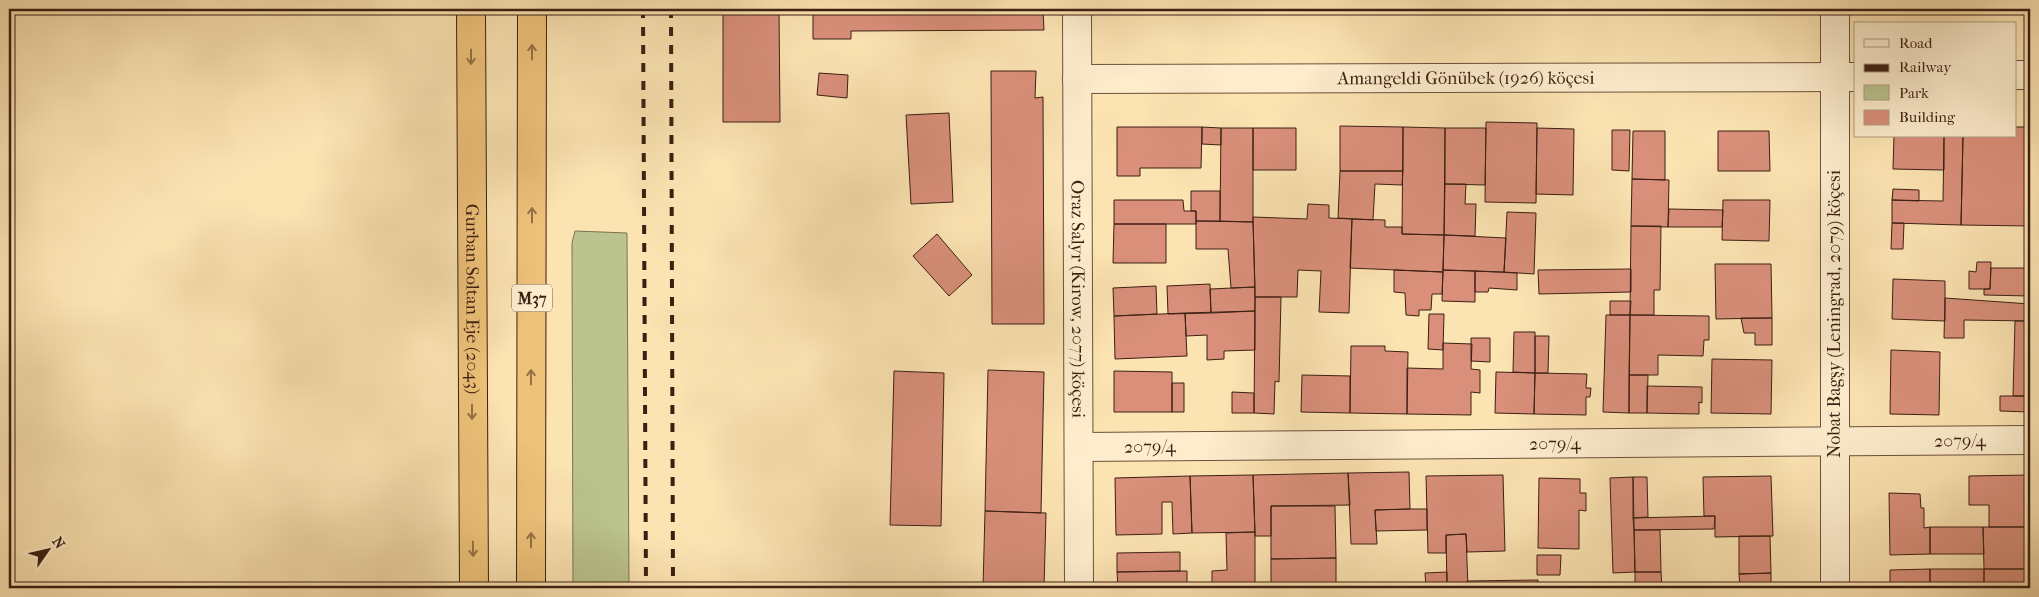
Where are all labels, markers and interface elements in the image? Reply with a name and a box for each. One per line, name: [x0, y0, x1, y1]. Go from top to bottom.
legend: [1854, 22, 2016, 138]
text: Road: [1899, 34, 1933, 52]
one-way arrow: [527, 44, 537, 60]
one-way arrow: [466, 49, 476, 65]
text: Railway: [1899, 58, 1952, 76]
street label: Amangeldi Gönübek (1926) köçesi: [1336, 67, 1595, 89]
text: Park: [1899, 84, 1929, 102]
text: Building: [1899, 108, 1956, 126]
street label: Nobat Bagşy (Leningrad, 2079) köçesi: [1824, 169, 1845, 458]
street label: Oraz Salyr (Kirow, 2077) köçesi: [1067, 180, 1089, 419]
street label: Gurban Soltan Eje (2043): [462, 204, 483, 394]
one-way arrow: [527, 207, 537, 223]
road number: M37: [512, 284, 552, 312]
one-way arrow: [527, 369, 536, 385]
one-way arrow: [467, 404, 477, 420]
street label: 2079/4: [1934, 430, 1986, 451]
street label: 2079/4: [1529, 433, 1581, 454]
street label: 2079/4: [1124, 436, 1176, 457]
north arrow: [22, 524, 72, 574]
one-way arrow: [526, 532, 536, 548]
text: N: [48, 534, 69, 552]
one-way arrow: [468, 540, 478, 557]

